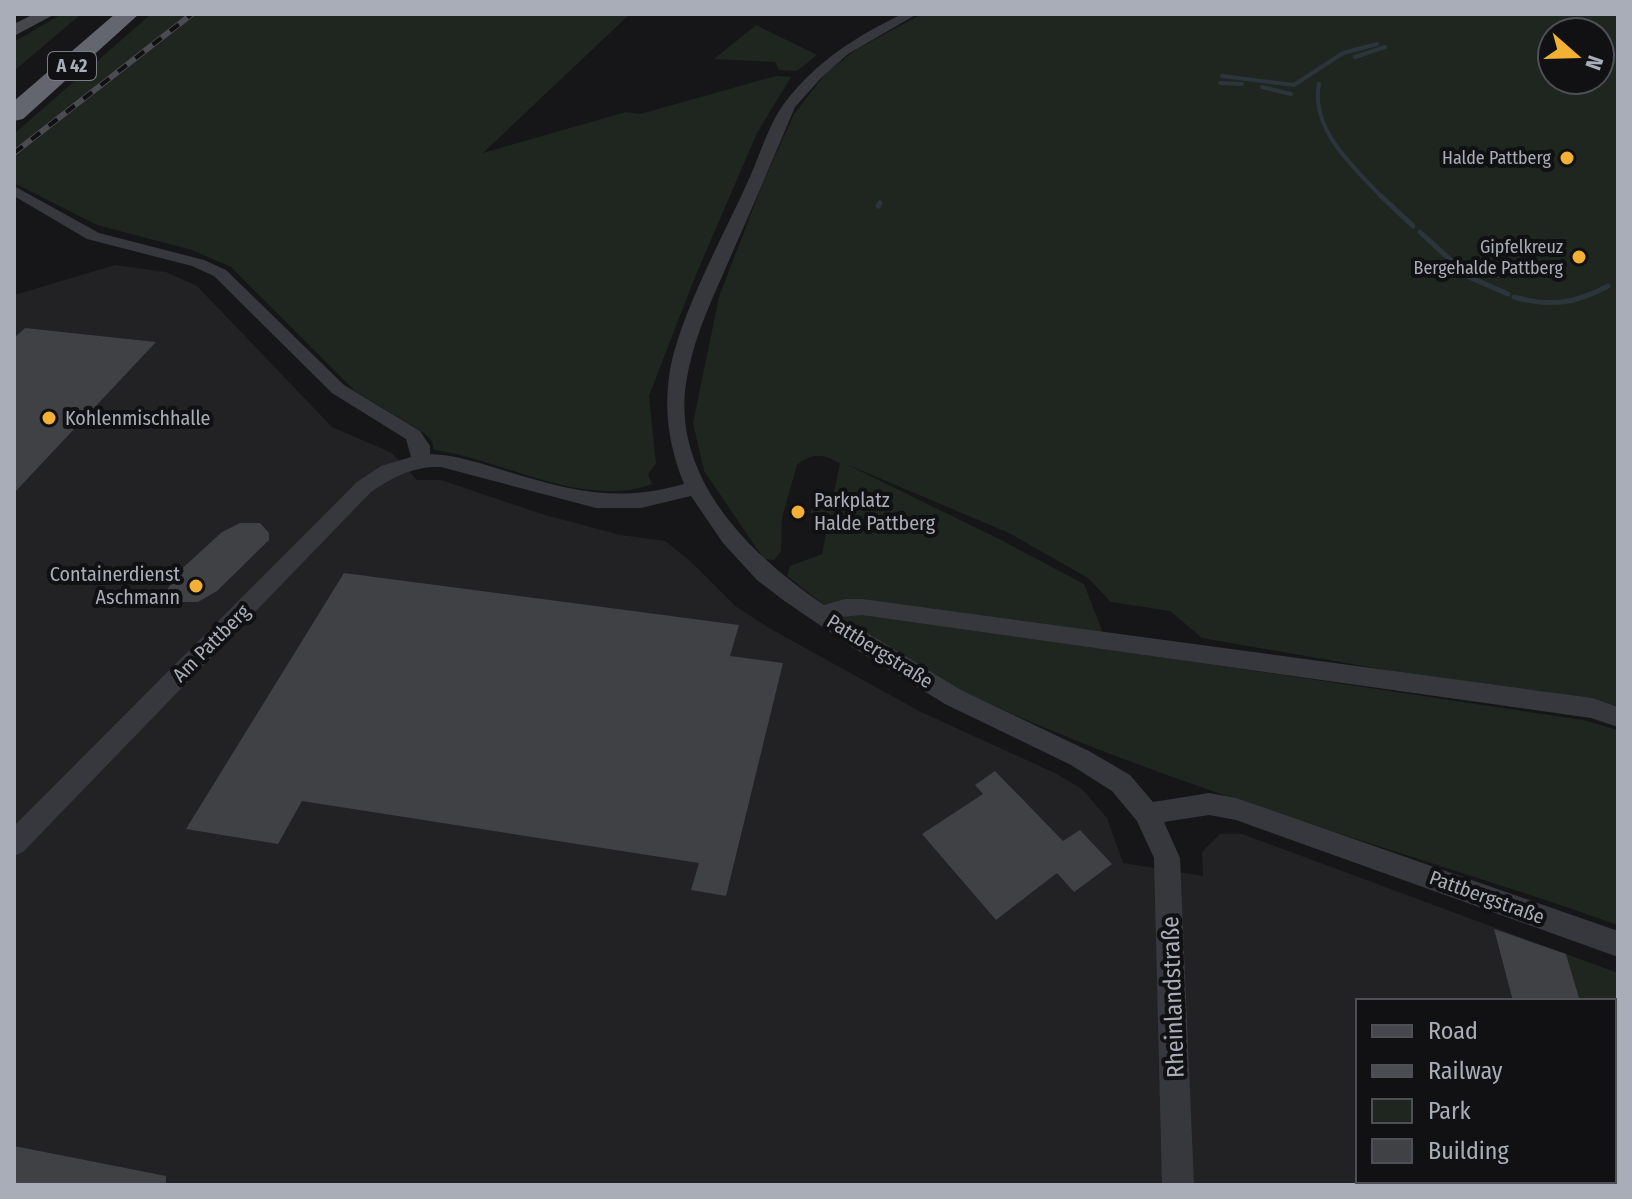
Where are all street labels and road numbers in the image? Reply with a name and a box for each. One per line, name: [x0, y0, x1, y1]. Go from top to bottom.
road number: A 42: [48, 52, 96, 80]
street label: Am Pattberg: [167, 599, 255, 687]
street label: Pattbergstraße: [822, 609, 938, 693]
street label: Pattbergstraße: [1426, 865, 1548, 929]
street label: Rheinlandstraße: [1156, 916, 1190, 1078]

